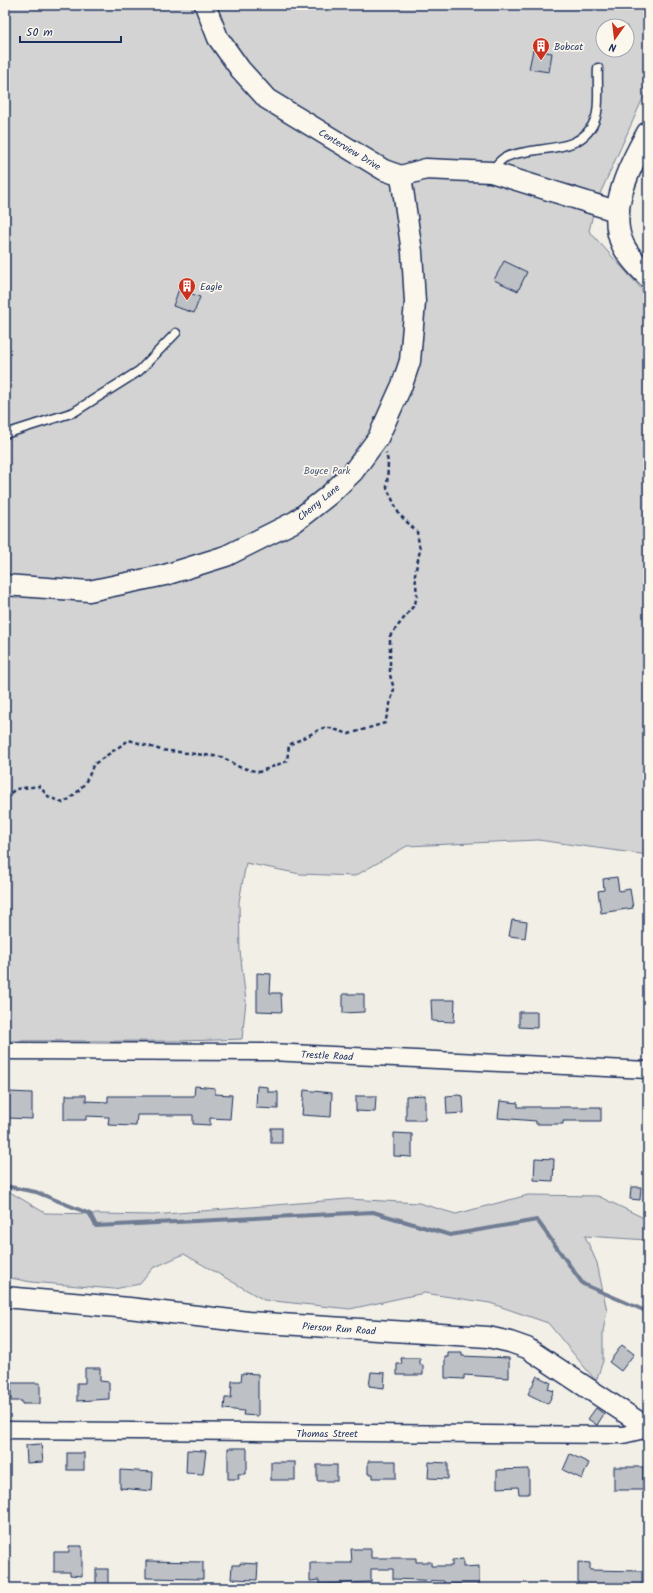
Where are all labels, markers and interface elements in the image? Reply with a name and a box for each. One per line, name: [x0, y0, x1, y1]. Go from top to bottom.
scale bar: [20, 18, 121, 44]
north arrow: [595, 18, 635, 58]
text: 50 m: [26, 23, 53, 42]
building icon: Bobcat: [531, 36, 551, 61]
text: N: [607, 37, 618, 56]
place label: Bobcat: [554, 39, 583, 55]
street label: Centerview Drive: [315, 125, 384, 175]
building icon: Eagle: [177, 276, 197, 301]
place label: Eagle: [200, 279, 223, 295]
park label: Boyce Park: [304, 463, 351, 479]
street label: Cherry Lane: [294, 480, 344, 525]
street label: Trestle Road: [300, 1047, 354, 1065]
street label: Pierson Run Road: [302, 1318, 377, 1340]
street label: Thomas Street: [296, 1426, 358, 1442]

